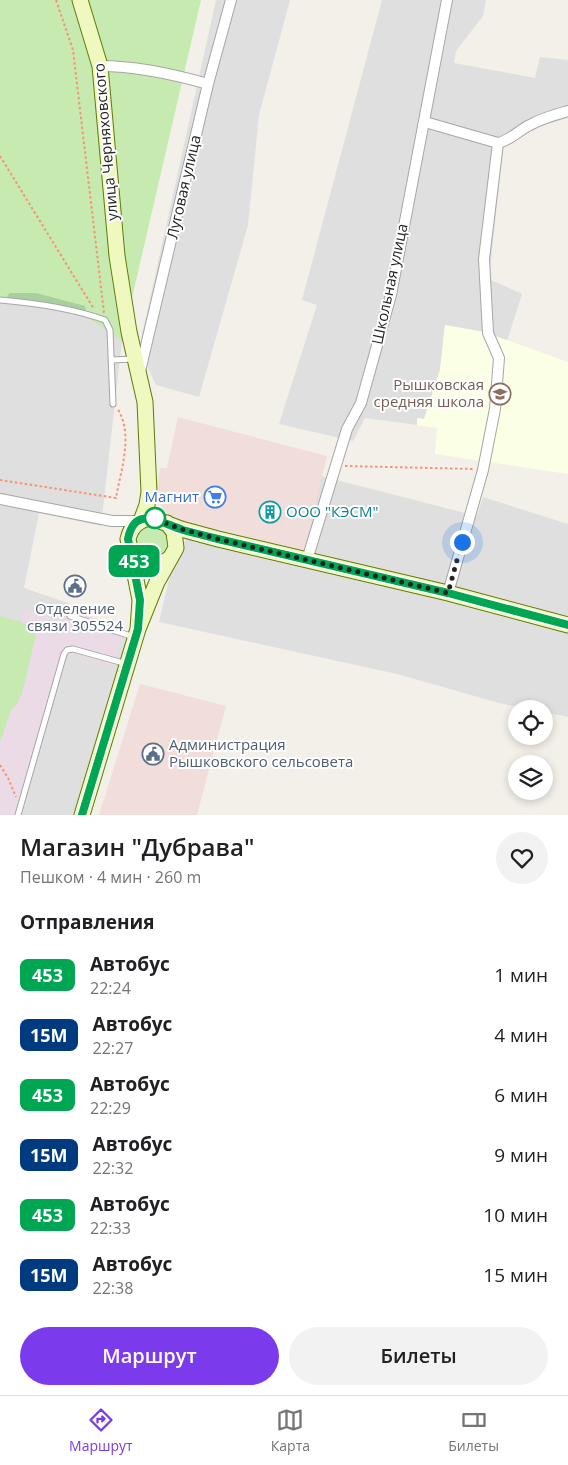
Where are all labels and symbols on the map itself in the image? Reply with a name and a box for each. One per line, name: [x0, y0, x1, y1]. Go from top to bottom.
street label: улица Черняховского: [88, 63, 122, 222]
street label: Луговая улица: [161, 133, 205, 241]
street label: Школьная улица: [366, 222, 412, 346]
place label: Рышковская средняя школа: [374, 374, 484, 411]
school or university icon: Рышковская средняя школа: [488, 382, 512, 406]
supermarket icon: Магнит: [203, 485, 227, 509]
place label: Магнит: [145, 486, 199, 506]
building icon: ООО "КЭСМ": [258, 500, 282, 524]
place label: ООО "КЭСМ": [286, 501, 378, 521]
unlabelled marker: [144, 507, 166, 529]
your location: [450, 530, 475, 555]
line badge: 453: [105, 545, 163, 577]
public building icon: Отделение связи 305524: [63, 574, 87, 598]
place label: Отделение связи 305524: [27, 598, 124, 635]
place label: Администрация Рышковского сельсовета: [169, 734, 353, 771]
public building icon: Администрация Рышковского сельсовета: [141, 742, 165, 766]

